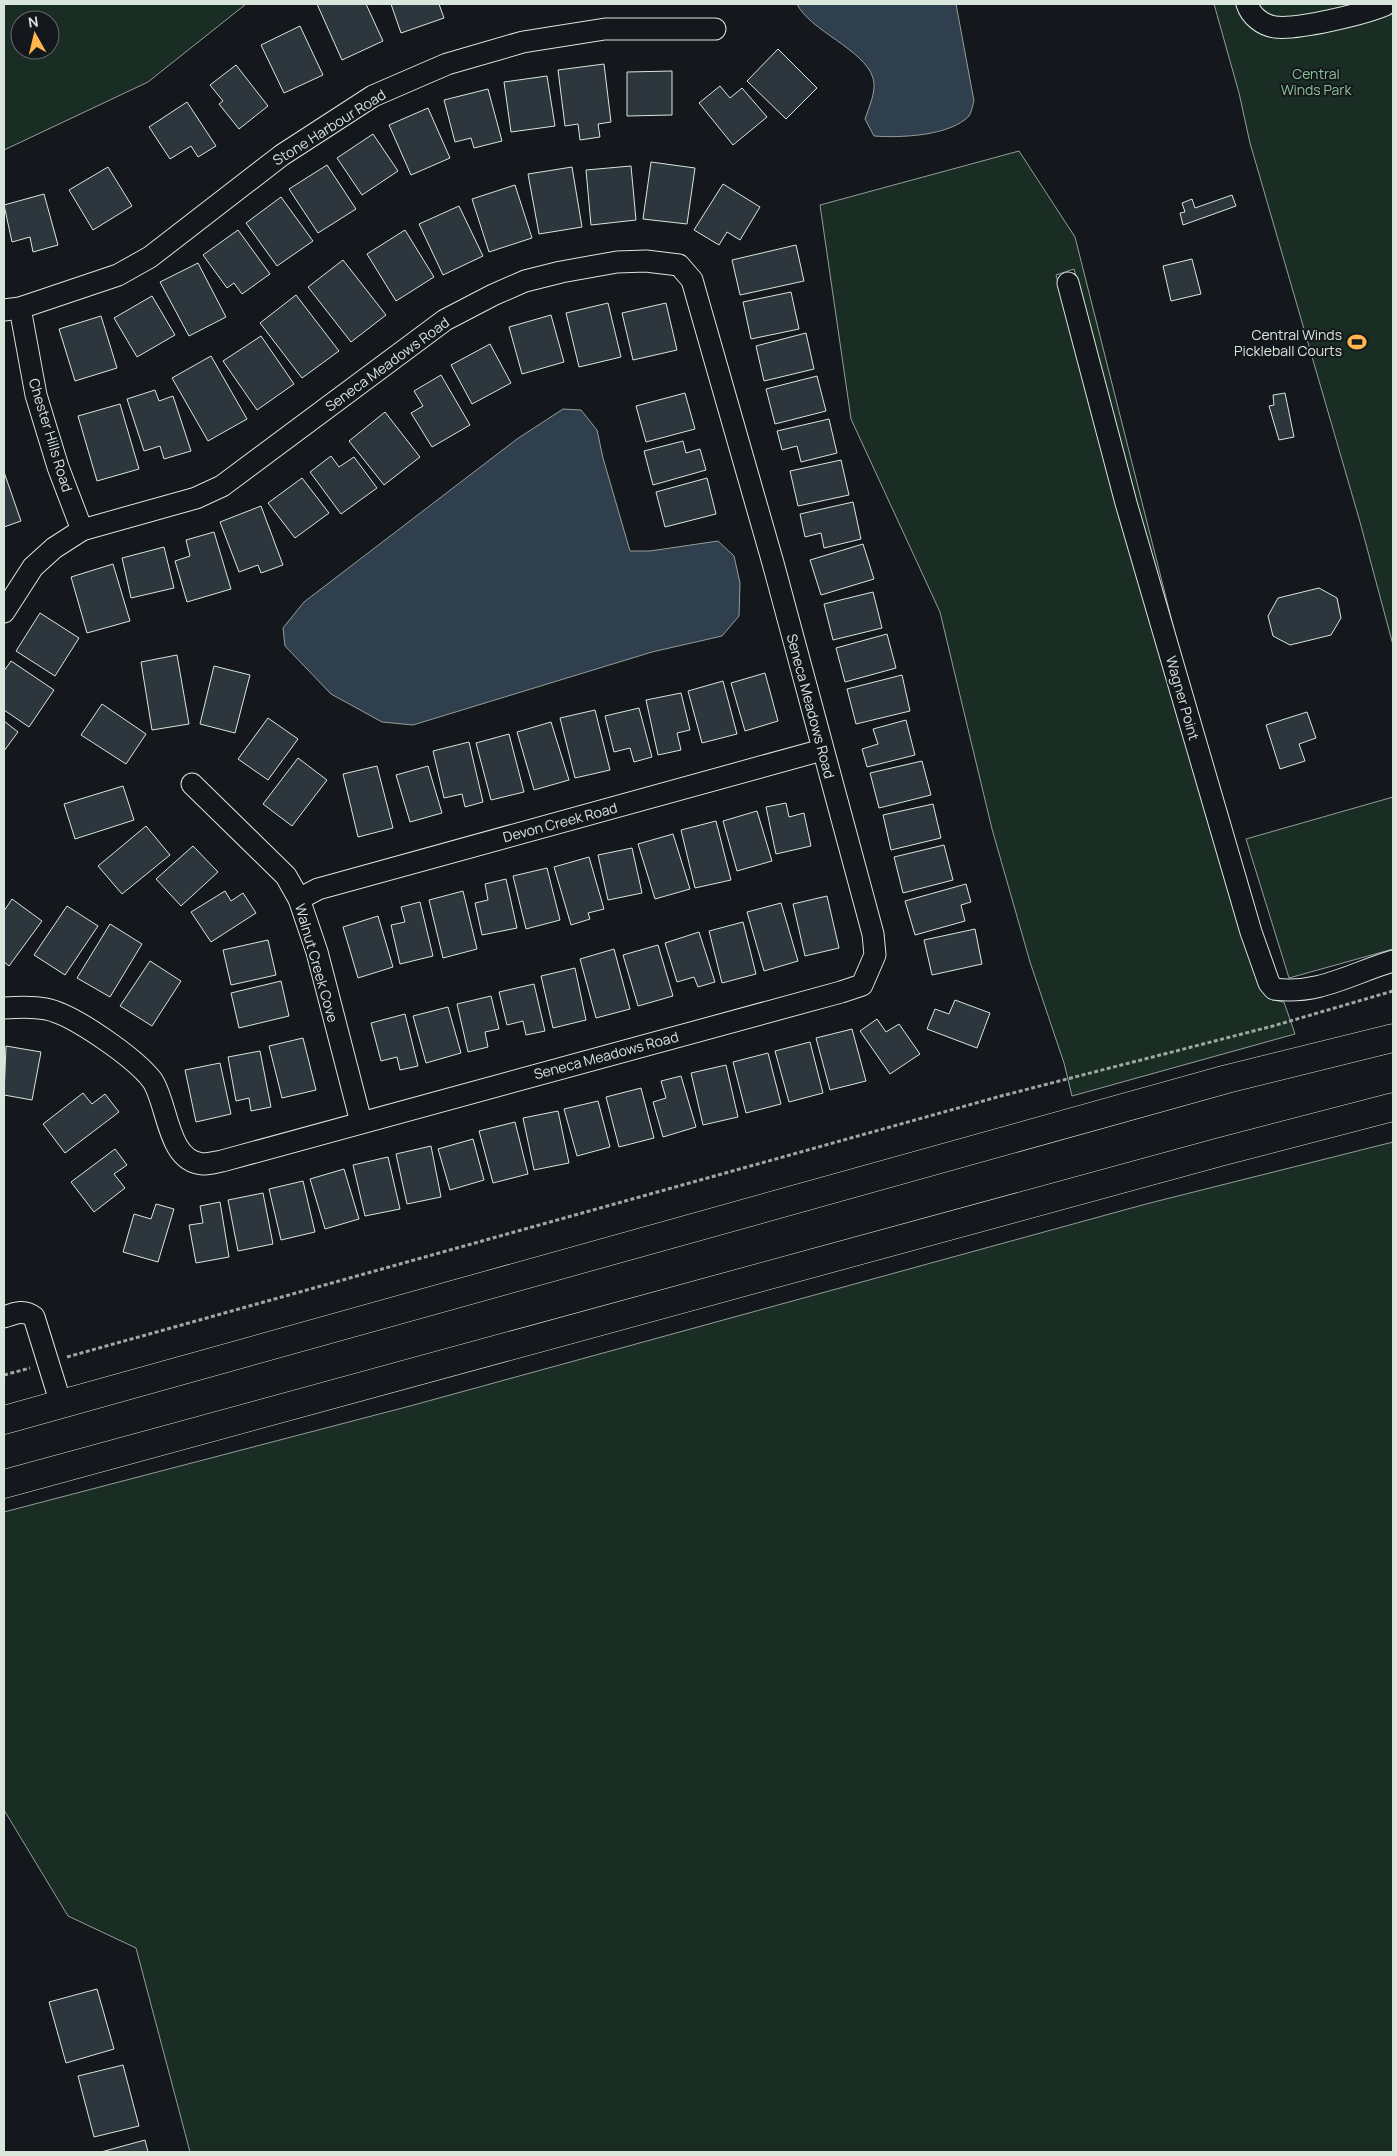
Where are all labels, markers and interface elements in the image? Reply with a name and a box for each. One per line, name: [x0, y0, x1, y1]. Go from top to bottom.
north arrow: [10, 10, 60, 60]
text: N: [27, 12, 39, 32]
park label: Central Winds Park: [1281, 64, 1352, 99]
street label: Stone Harbour Road: [269, 85, 389, 169]
street label: Seneca Meadows Road: [321, 313, 453, 415]
place label: Central Winds Pickleball Courts: [1234, 325, 1342, 360]
sports icon: Central Winds Pickleball Courts: [1346, 331, 1368, 353]
street label: Chester Hills Road: [25, 376, 77, 494]
street label: Seneca Meadows Road: [783, 632, 839, 780]
street label: Wagner Point: [1162, 654, 1204, 743]
street label: Devon Creek Road: [501, 798, 619, 846]
street label: Walnut Creek Cove: [291, 901, 343, 1025]
street label: Seneca Meadows Road: [532, 1027, 680, 1083]

